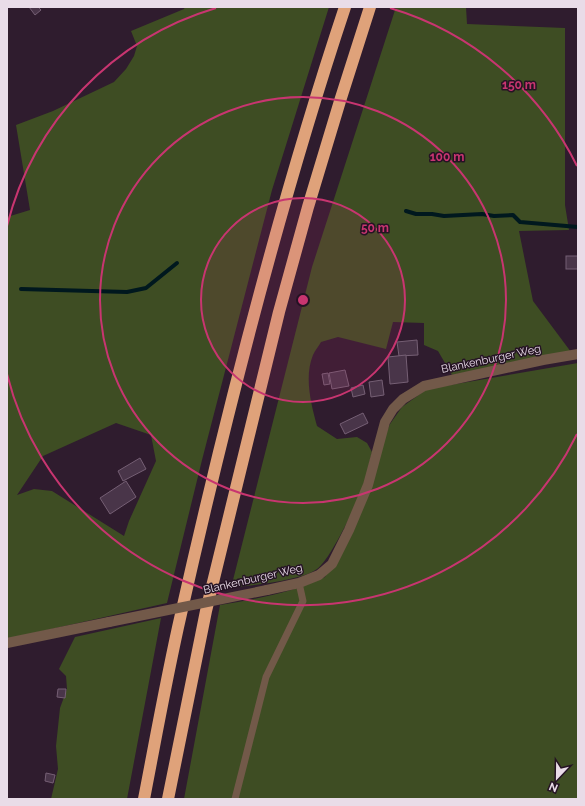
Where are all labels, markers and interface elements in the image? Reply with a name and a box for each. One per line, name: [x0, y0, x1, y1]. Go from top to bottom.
text: 150 m: [502, 78, 536, 92]
text: 100 m: [430, 150, 464, 164]
text: 50 m: [361, 221, 389, 235]
centre of rings: [296, 293, 310, 307]
street label: Blankenburger Weg: [440, 342, 542, 376]
street label: Blankenburger Weg: [202, 561, 304, 597]
north arrow: [537, 758, 577, 798]
text: N: [547, 779, 560, 794]

